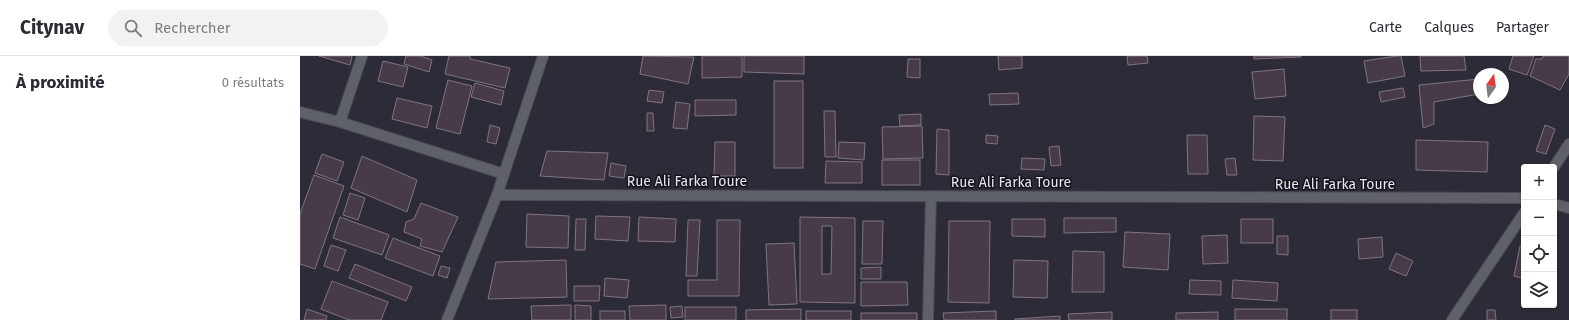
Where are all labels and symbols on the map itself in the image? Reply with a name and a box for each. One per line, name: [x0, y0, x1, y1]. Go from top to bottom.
north arrow: [1473, 68, 1509, 104]
street label: Rue Ali Farka Toure: [627, 173, 747, 190]
street label: Rue Ali Farka Toure: [951, 174, 1071, 191]
street label: Rue Ali Farka Toure: [1275, 176, 1395, 193]

